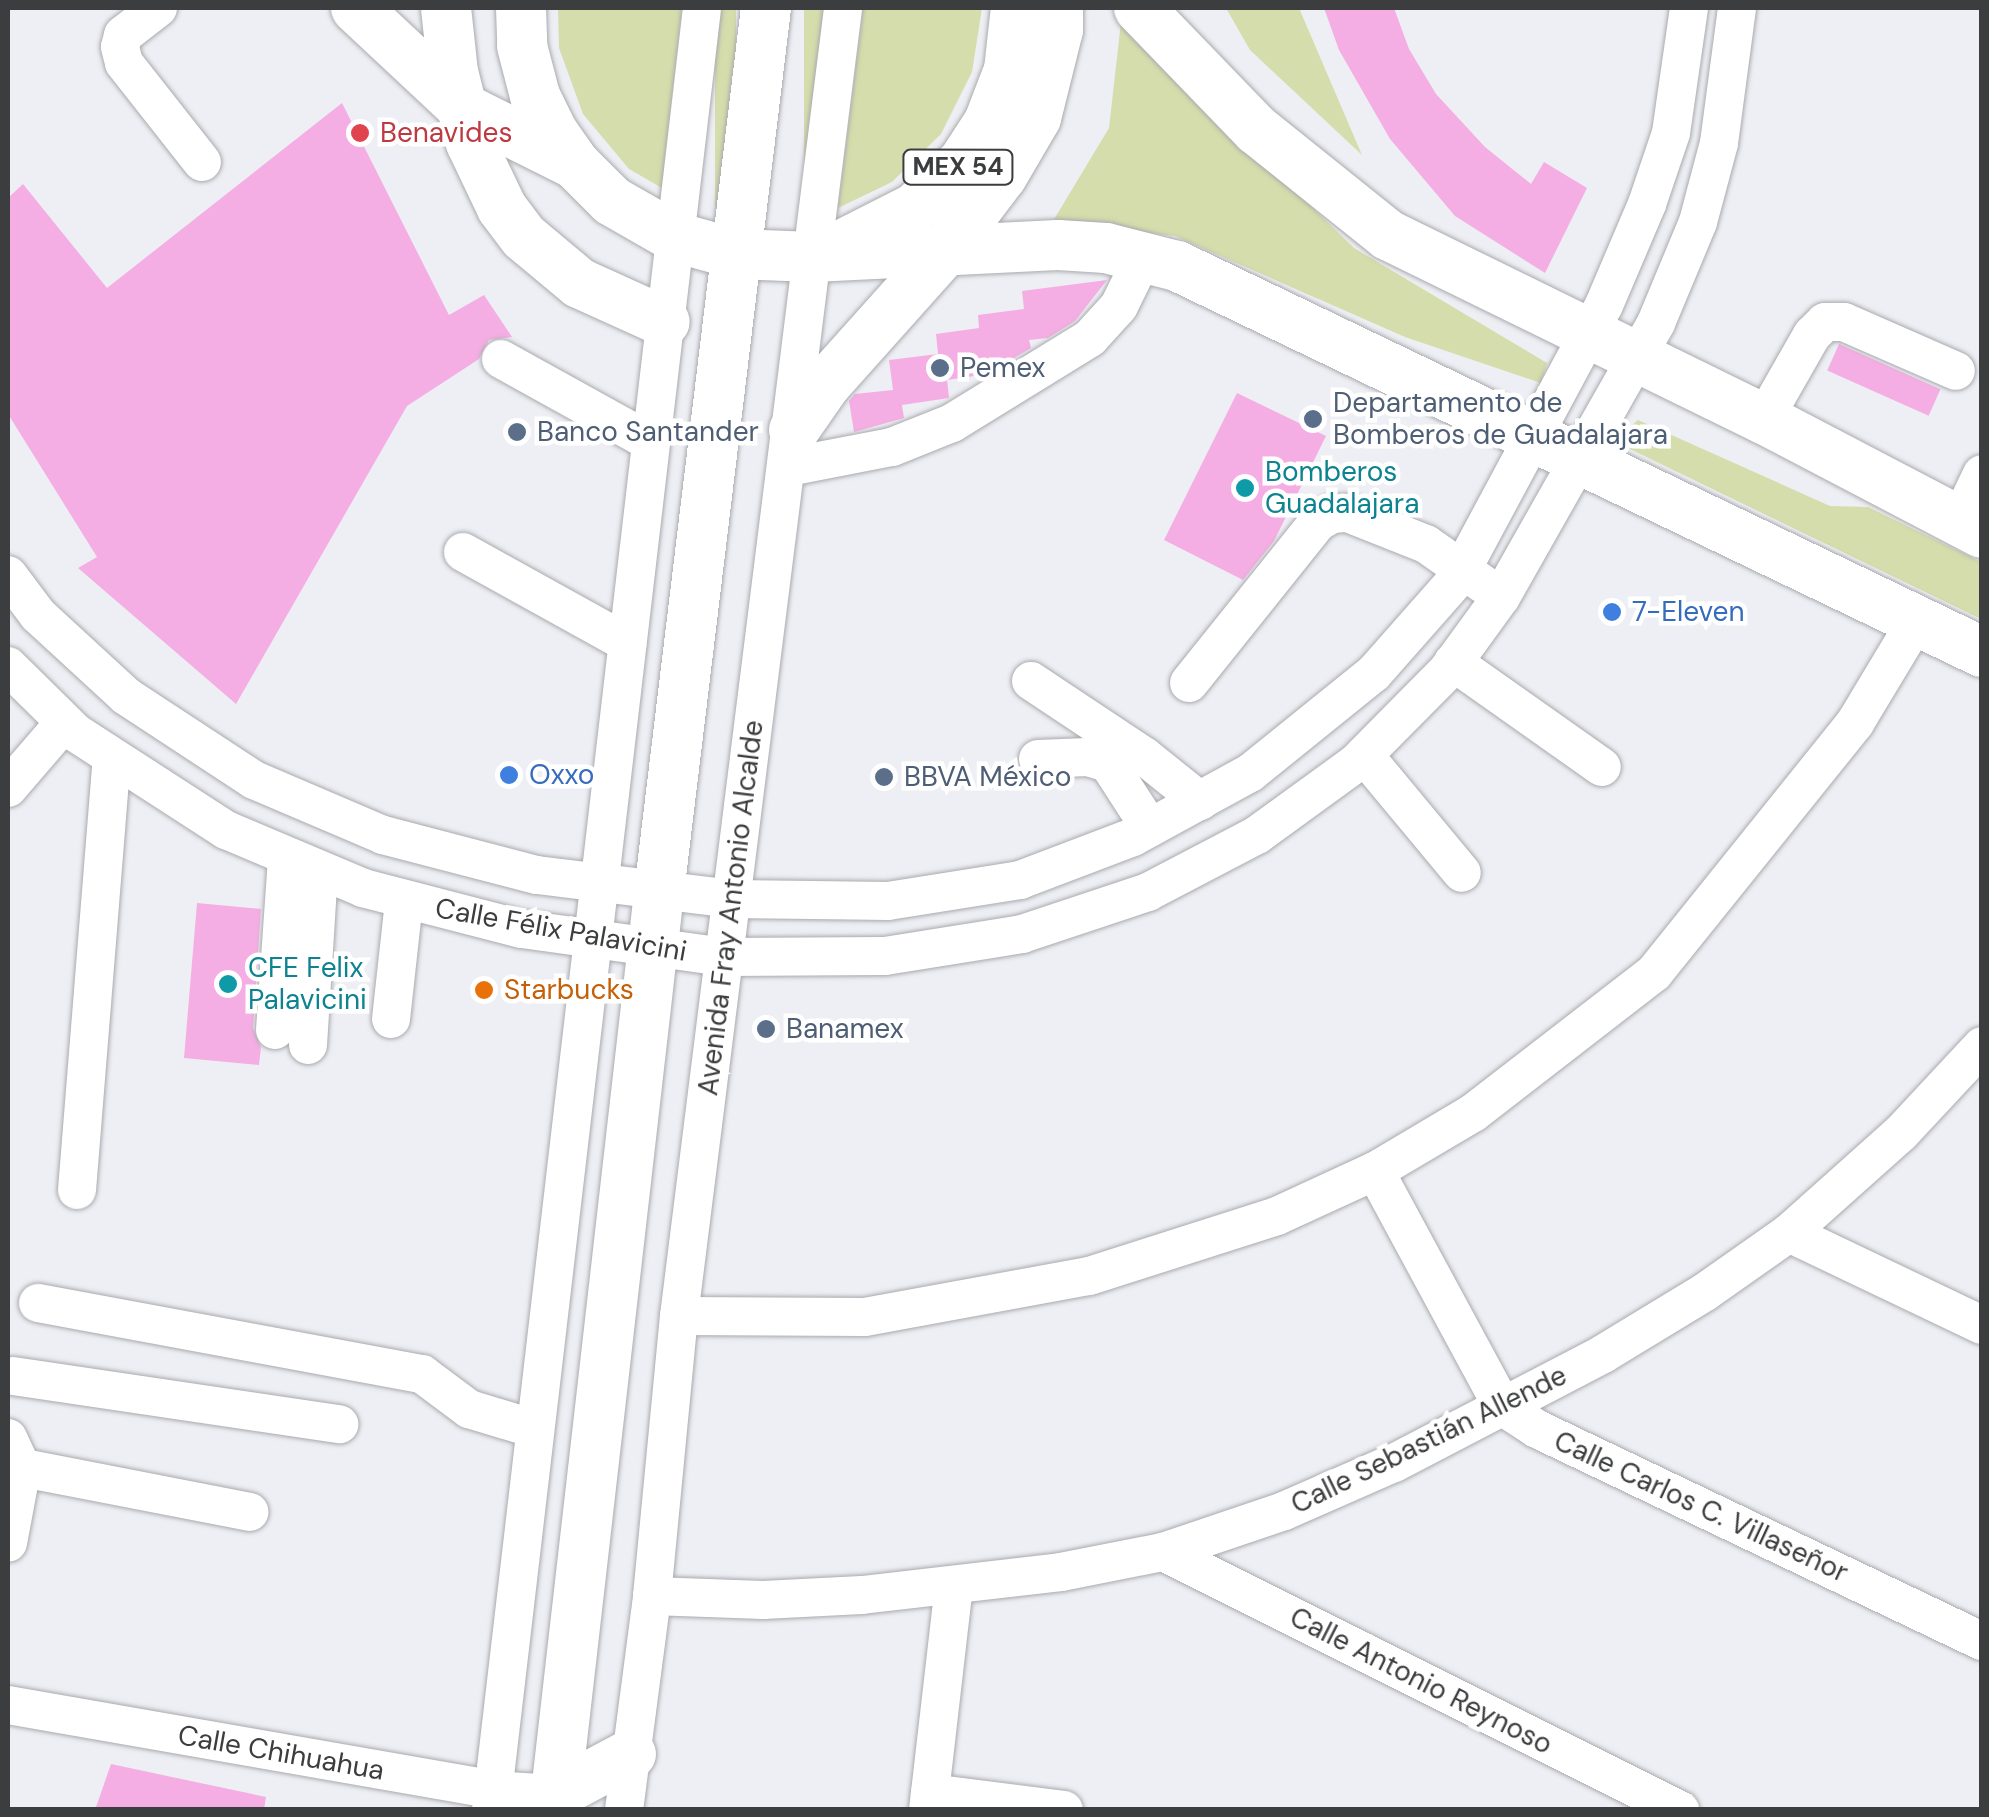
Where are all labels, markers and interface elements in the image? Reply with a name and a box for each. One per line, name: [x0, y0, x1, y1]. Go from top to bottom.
place label: Benavides: [380, 116, 513, 150]
marker: Benavides: [349, 122, 371, 144]
road number: MEX 54: [900, 147, 1016, 187]
place label: Pemex: [960, 351, 1045, 385]
marker: Pemex: [929, 357, 951, 379]
place label: Departamento de Bomberos de Guadalajara: [1333, 386, 1668, 452]
marker: Departamento de Bomberos de Guadalajara: [1302, 408, 1324, 430]
place label: Banco Santander: [537, 415, 759, 449]
marker: Banco Santander: [506, 421, 528, 443]
place label: Bomberos Guadalajara: [1265, 455, 1419, 521]
marker: Bomberos Guadalajara: [1234, 477, 1256, 499]
place label: 7-Eleven: [1632, 595, 1745, 629]
marker: 7-Eleven: [1601, 601, 1623, 623]
street label: Avenida Fray Antonio Alcalde: [691, 718, 771, 1098]
place label: Oxxo: [529, 758, 594, 792]
place label: BBVA México: [904, 760, 1071, 794]
marker: Oxxo: [498, 764, 520, 786]
marker: BBVA México: [873, 766, 895, 788]
street label: Calle Félix Palavicini: [433, 891, 689, 969]
place label: CFE Felix Palavicini: [248, 951, 367, 1017]
marker: CFE Felix Palavicini: [217, 973, 239, 995]
place label: Starbucks: [504, 973, 634, 1007]
marker: Starbucks: [473, 979, 495, 1001]
place label: Banamex: [786, 1012, 904, 1046]
marker: Banamex: [755, 1018, 777, 1040]
street label: Calle Sebastián Allende: [1286, 1359, 1572, 1521]
street label: Calle Carlos C. Villaseñor: [1549, 1424, 1853, 1590]
street label: Calle Antonio Reynoso: [1284, 1600, 1558, 1762]
street label: Calle Chihuahua: [175, 1718, 387, 1788]

